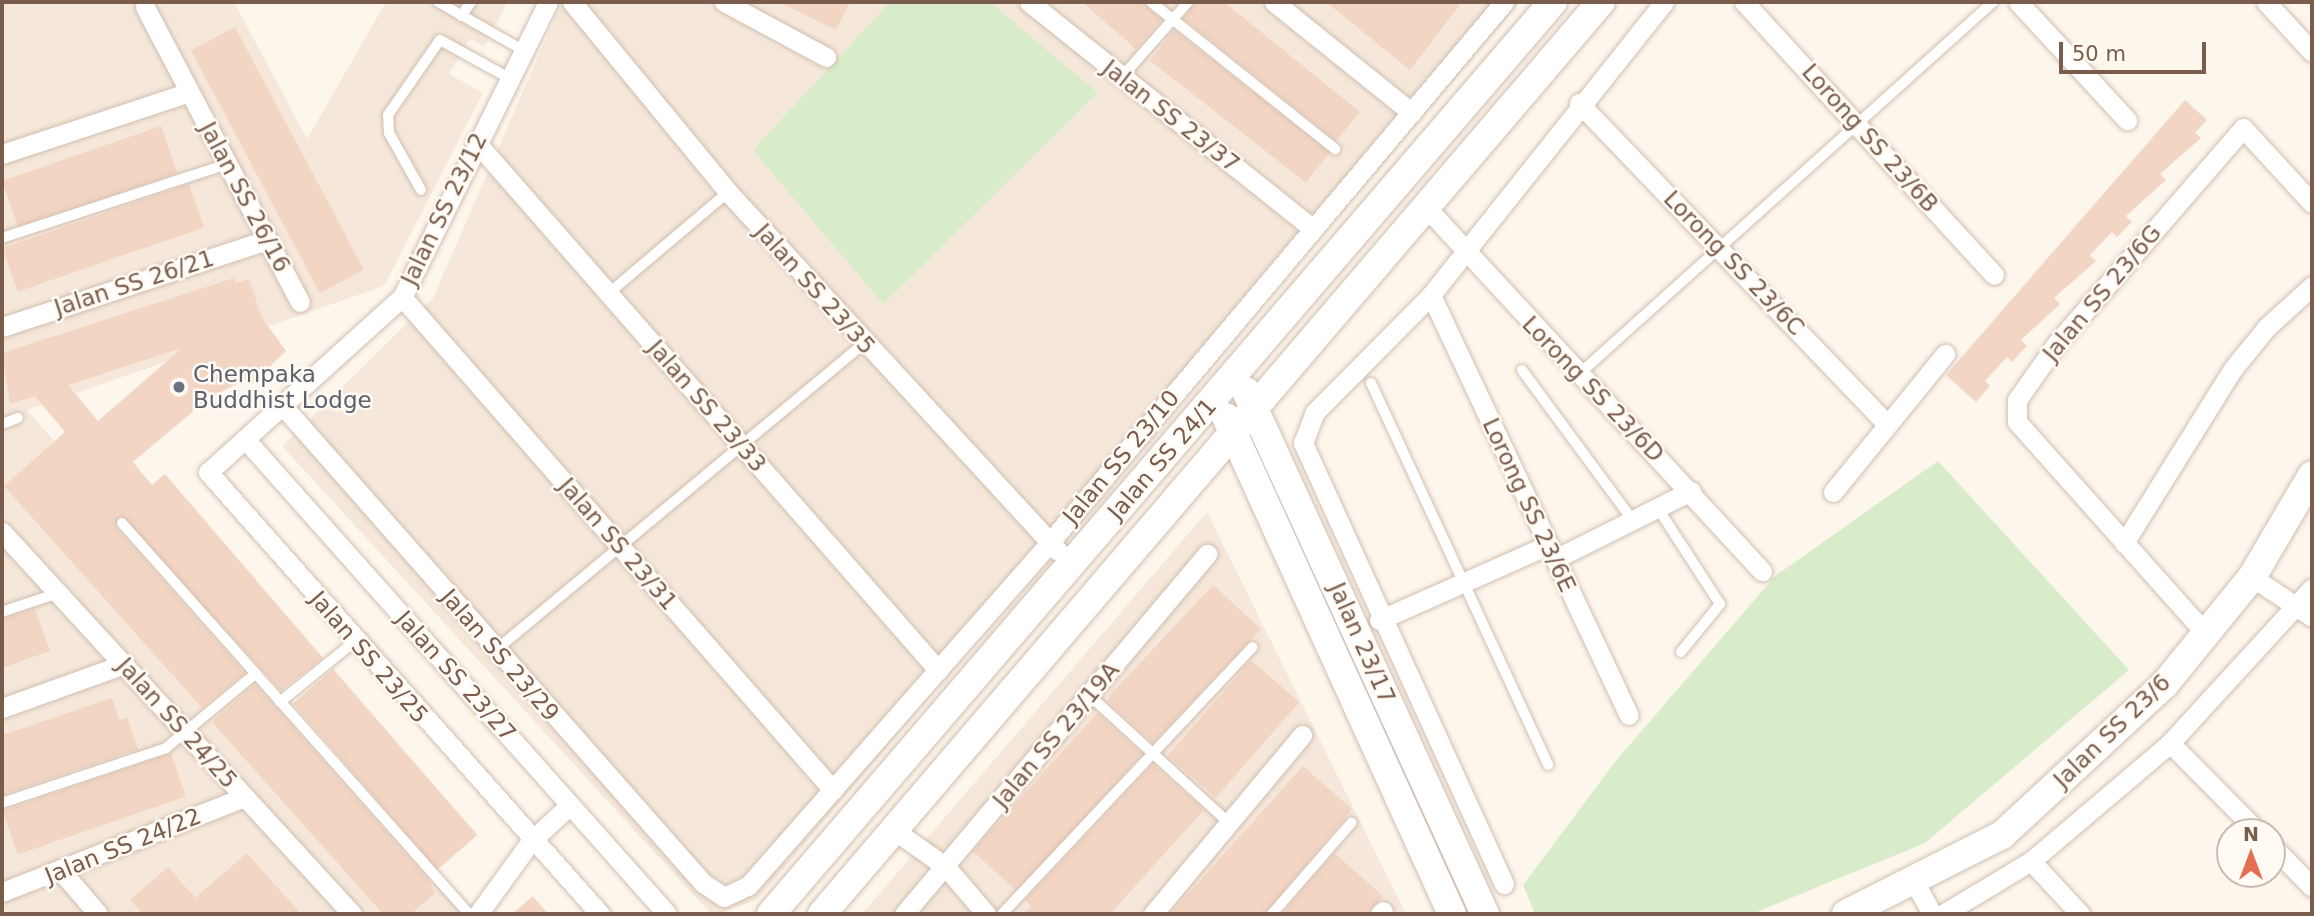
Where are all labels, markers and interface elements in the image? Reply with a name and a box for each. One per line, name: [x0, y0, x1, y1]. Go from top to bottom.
scale bar: [2062, 28, 2209, 72]
text: 50 m: [2072, 42, 2126, 66]
street label: Jalan SS 23/37: [1097, 54, 1245, 178]
street label: Lorong SS 23/6B: [1796, 58, 1944, 218]
street label: Jalan SS 26/16: [194, 117, 296, 277]
street label: Jalan SS 23/12: [395, 128, 493, 290]
street label: Lorong SS 23/6C: [1658, 185, 1810, 341]
street label: Jalan SS 23/35: [749, 218, 881, 360]
street label: Jalan SS 23/6G: [2037, 219, 2167, 367]
street label: Jalan SS 26/21: [51, 244, 217, 322]
street label: Lorong SS 23/6D: [1516, 310, 1670, 468]
street label: Jalan SS 23/33: [642, 334, 772, 478]
place label: Chempaka Buddhist Lodge: [193, 360, 372, 414]
marker: Chempaka Buddhist Lodge: [171, 379, 187, 395]
street label: Jalan SS 23/10: [1057, 385, 1185, 529]
street label: Jalan SS 24/1: [1102, 393, 1222, 525]
street label: Lorong SS 23/6E: [1477, 414, 1581, 596]
street label: Jalan SS 23/31: [553, 472, 683, 616]
street label: Jalan 23/17: [1323, 578, 1401, 708]
street label: Jalan SS 23/29: [435, 583, 565, 727]
street label: Jalan SS 23/25: [304, 585, 434, 729]
street label: Jalan SS 23/27: [390, 605, 522, 747]
street label: Jalan SS 24/25: [111, 652, 243, 794]
street label: Jalan SS 23/19A: [987, 657, 1125, 813]
street label: Jalan SS 23/6: [2048, 668, 2176, 794]
street label: Jalan SS 24/22: [41, 802, 205, 890]
north arrow: [2216, 818, 2286, 888]
text: N: [2243, 823, 2259, 845]

